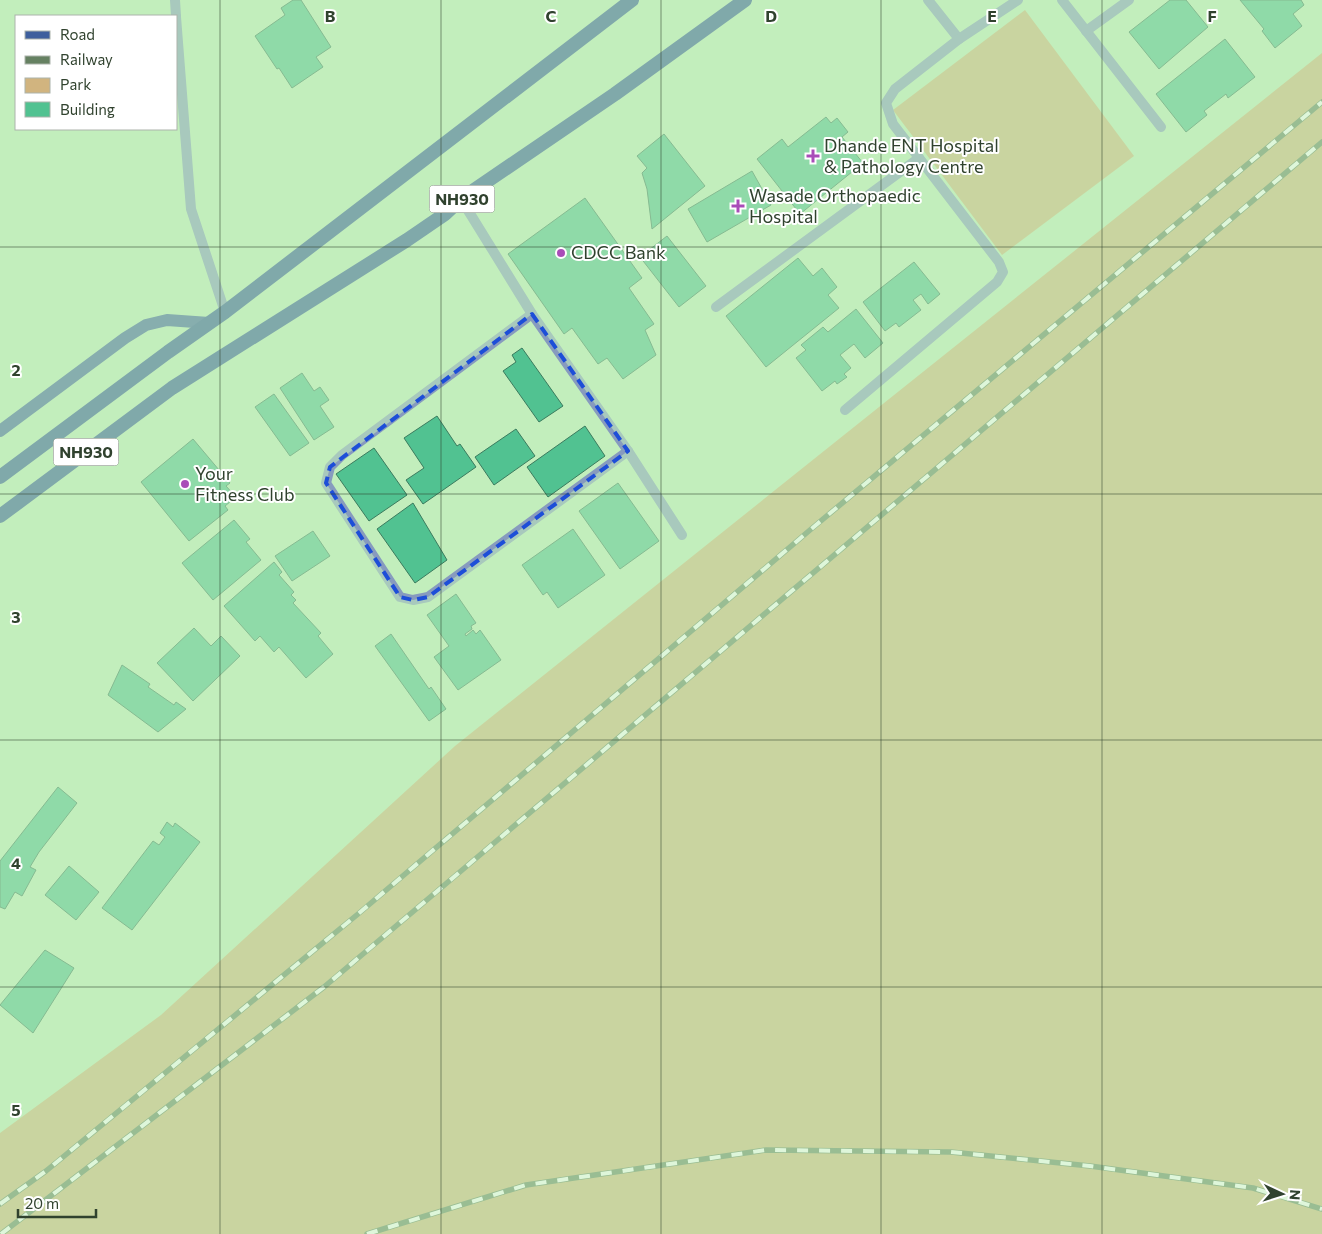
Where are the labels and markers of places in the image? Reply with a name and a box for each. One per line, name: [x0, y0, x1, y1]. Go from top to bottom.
place label: Dhande ENT Hospital & Pathology Centre: [824, 134, 999, 177]
marker: Dhande ENT Hospital & Pathology Centre: [806, 149, 820, 163]
place label: Wasade Orthopaedic Hospital: [749, 184, 921, 227]
marker: Wasade Orthopaedic Hospital: [731, 199, 745, 213]
place label: CDCC Bank: [571, 241, 666, 263]
marker: CDCC Bank: [555, 247, 567, 259]
place label: Your Fitness Club: [195, 462, 295, 505]
marker: Your Fitness Club: [179, 478, 191, 490]

